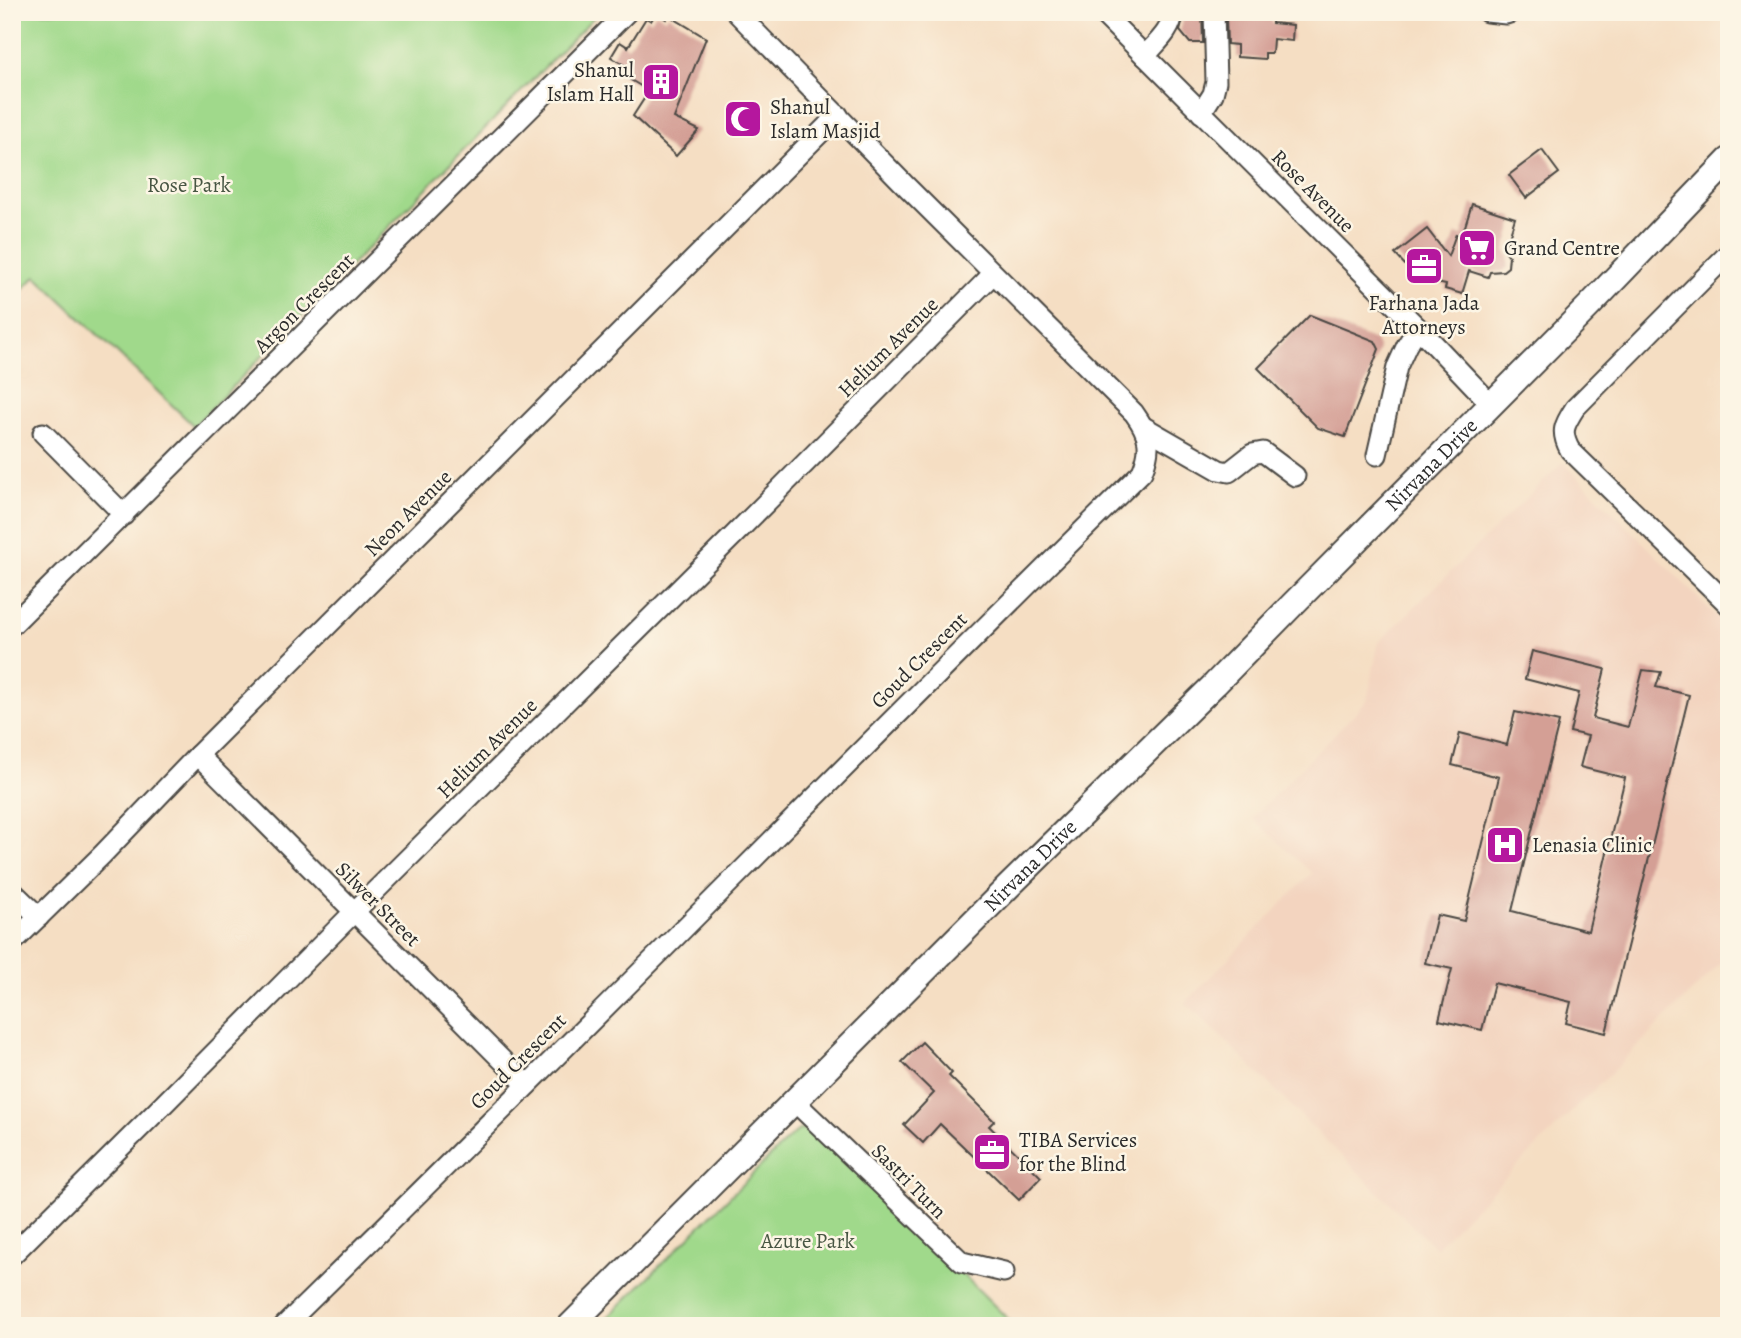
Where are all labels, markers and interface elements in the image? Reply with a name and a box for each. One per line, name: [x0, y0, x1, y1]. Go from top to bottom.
place label: Shanul Islam Hall: [546, 56, 634, 108]
building icon: Shanul Islam Hall: [640, 61, 682, 103]
place label: Shanul Islam Masjid: [770, 93, 881, 145]
mosque icon: Shanul Islam Masjid: [722, 98, 764, 140]
street label: Rose Avenue: [1265, 143, 1361, 239]
park label: Rose Park: [147, 171, 232, 199]
supermarket icon: Grand Centre: [1456, 227, 1498, 269]
place label: Grand Centre: [1504, 234, 1620, 262]
office icon: Farhana Jada Attorneys: [1403, 245, 1445, 287]
street label: Argon Crescent: [247, 247, 360, 360]
place label: Farhana Jada Attorneys: [1368, 289, 1480, 341]
street label: Helium Avenue: [832, 291, 944, 403]
street label: Nirvana Drive: [1379, 412, 1484, 517]
street label: Neon Avenue: [358, 463, 458, 563]
street label: Goud Crescent: [865, 606, 973, 714]
street label: Helium Avenue: [431, 692, 543, 804]
street label: Nirvana Drive: [977, 813, 1083, 918]
hospital icon: Lenasia Clinic: [1484, 824, 1526, 866]
place label: Lenasia Clinic: [1532, 831, 1652, 859]
street label: Silwer Street: [329, 855, 427, 953]
street label: Goud Crescent: [464, 1007, 572, 1115]
place label: TIBA Services for the Blind: [1019, 1126, 1137, 1178]
office icon: TIBA Services for the Blind: [971, 1131, 1013, 1173]
street label: Sastri Turn: [865, 1137, 953, 1225]
park label: Azure Park: [760, 1227, 856, 1255]

